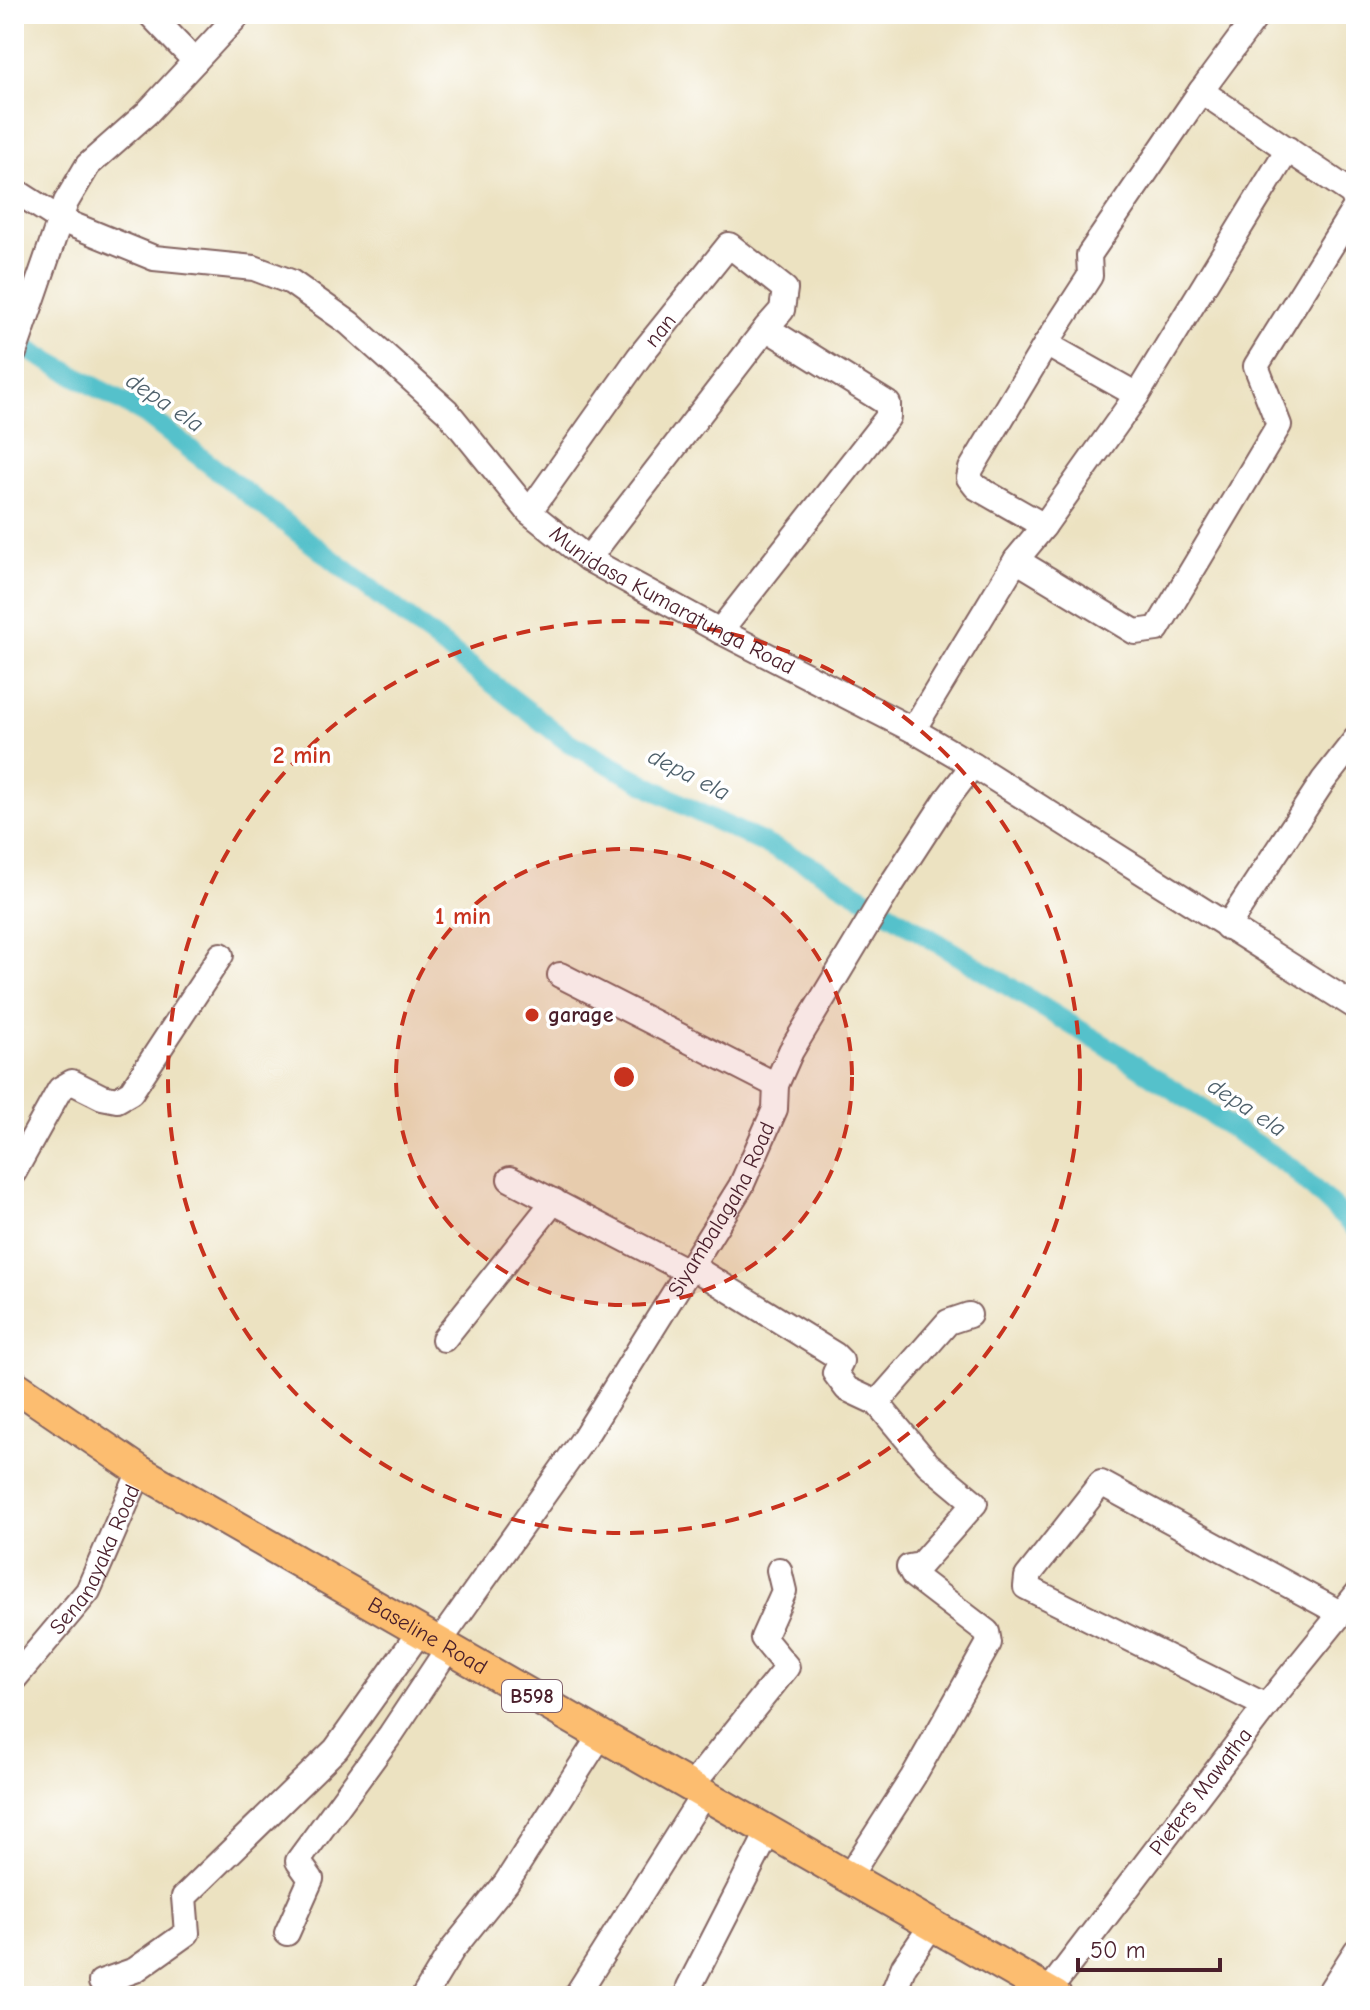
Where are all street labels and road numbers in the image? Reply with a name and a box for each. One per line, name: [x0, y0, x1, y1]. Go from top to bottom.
street label: nan: [639, 308, 682, 353]
street label: Munidasa Kumaratunga Road: [544, 520, 799, 680]
street label: Siyambalagaha Road: [662, 1118, 781, 1302]
street label: Senanayaka Road: [44, 1480, 146, 1640]
street label: Baseline Road: [363, 1591, 492, 1680]
road number: B598: [502, 1680, 562, 1712]
street label: Pieters Mawatha: [1144, 1723, 1258, 1861]

